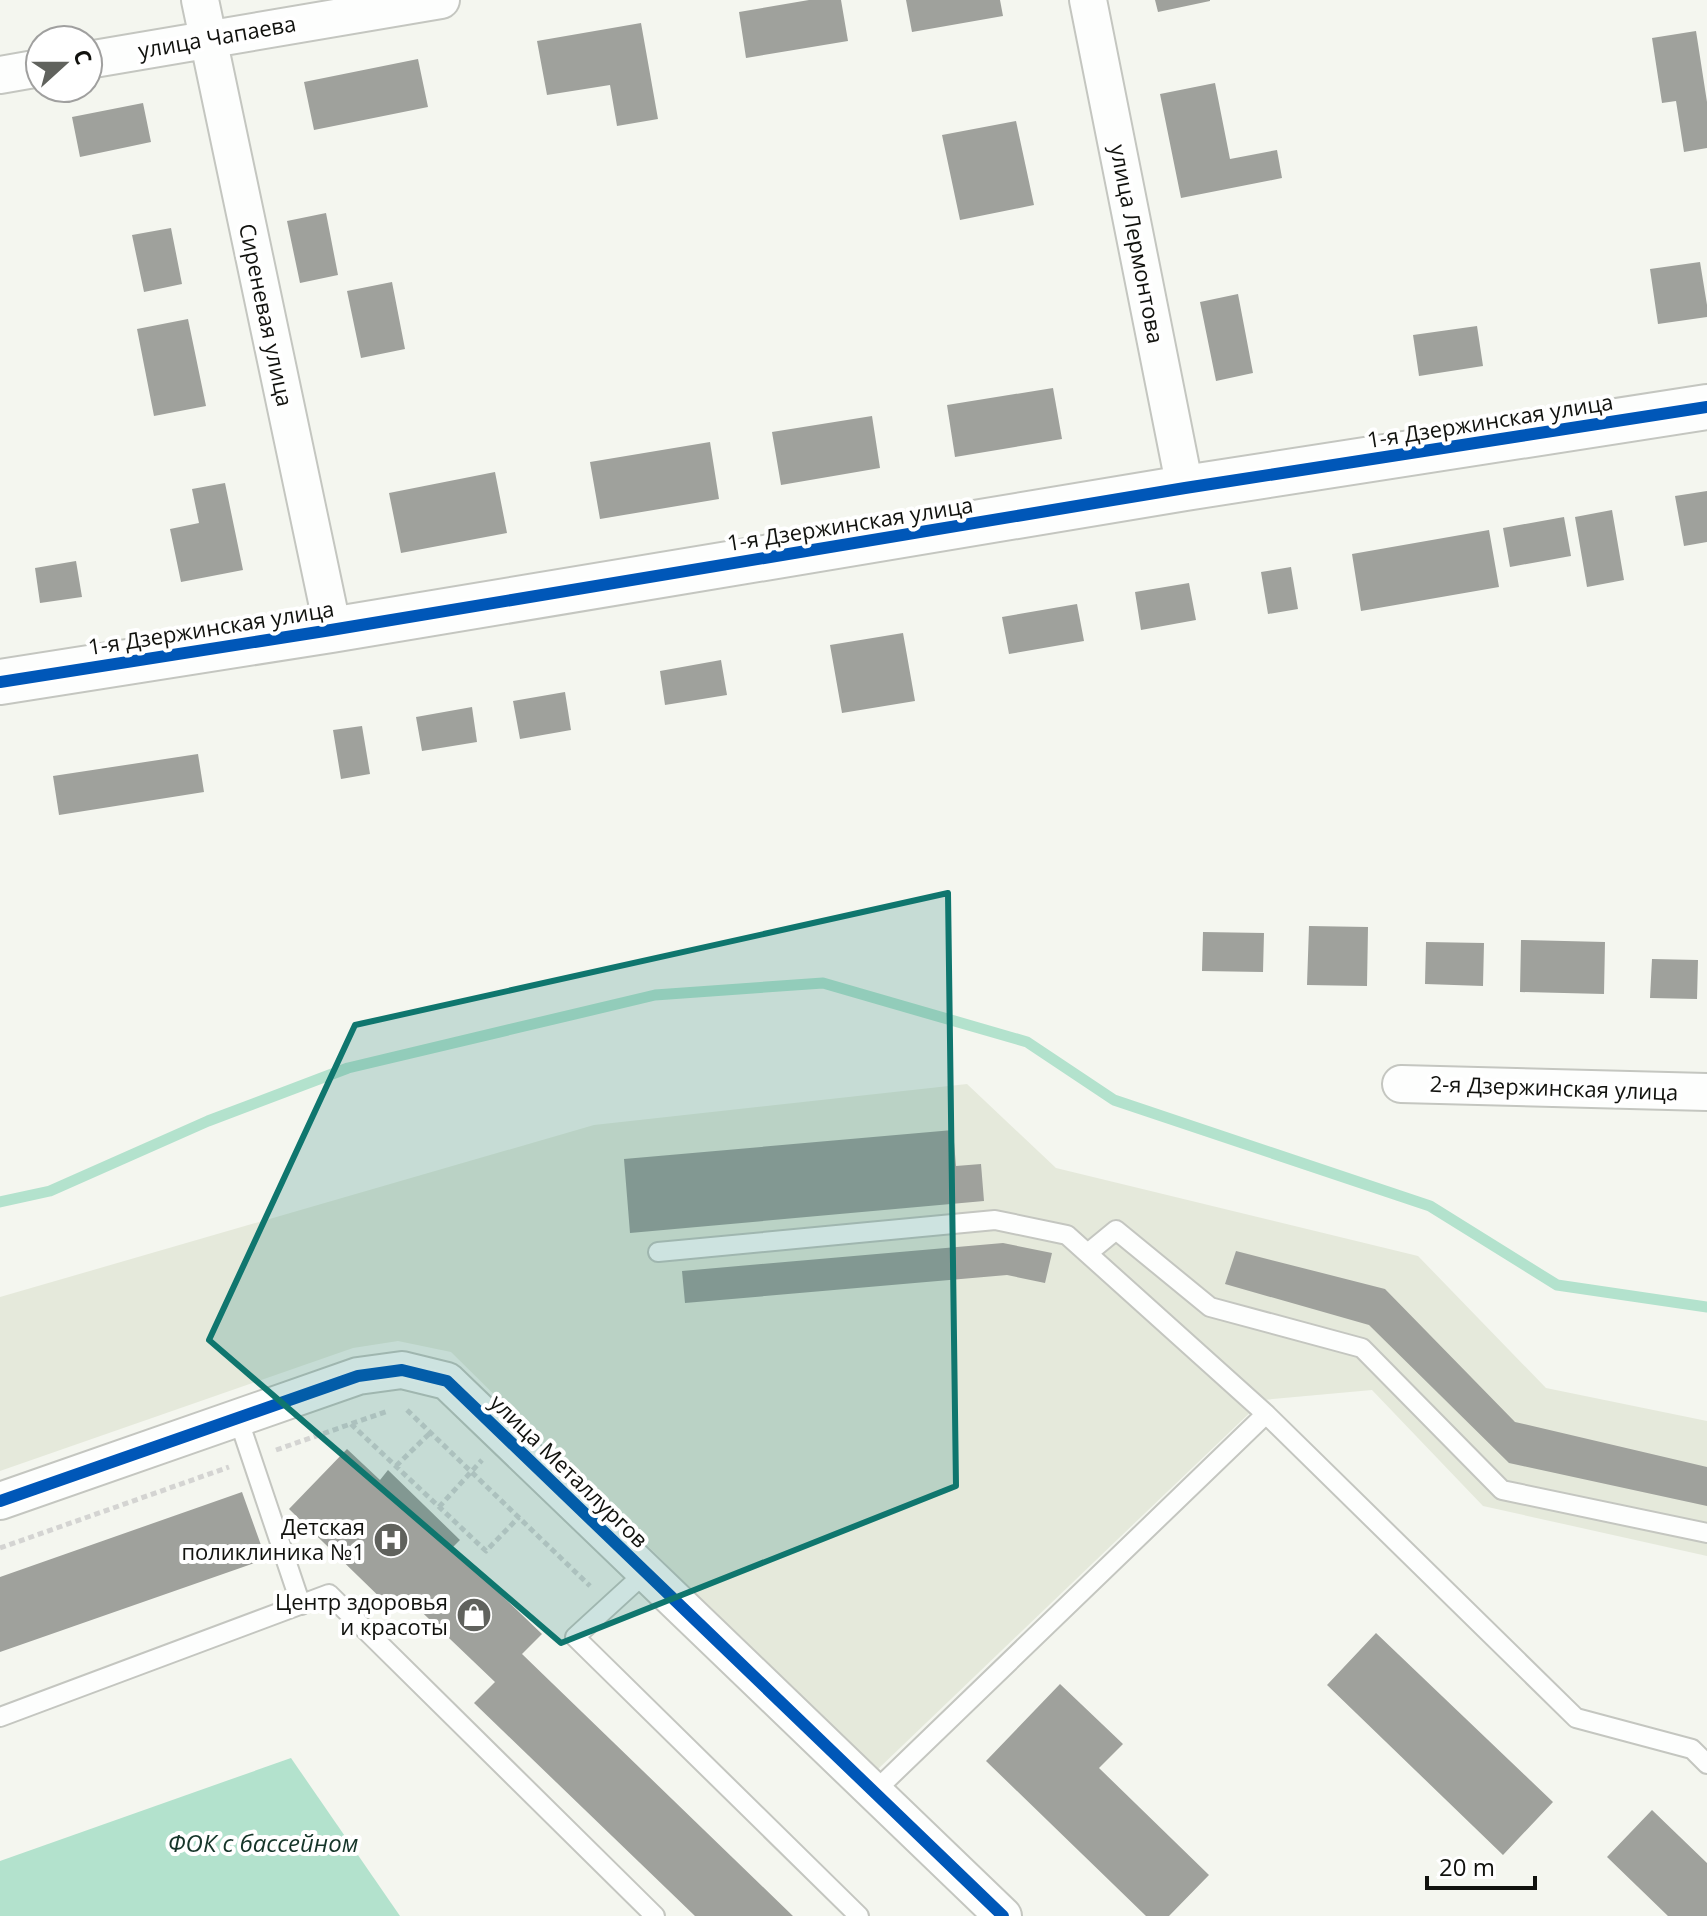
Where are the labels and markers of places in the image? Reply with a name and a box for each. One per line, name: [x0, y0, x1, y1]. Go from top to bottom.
place label: Детская поликлиника №1: [181, 1511, 365, 1566]
hospital icon: Детская поликлиника №1: [372, 1521, 410, 1559]
place label: Центр здоровья и красоты: [275, 1586, 448, 1641]
shop icon: Центр здоровья и красоты: [455, 1596, 493, 1634]

